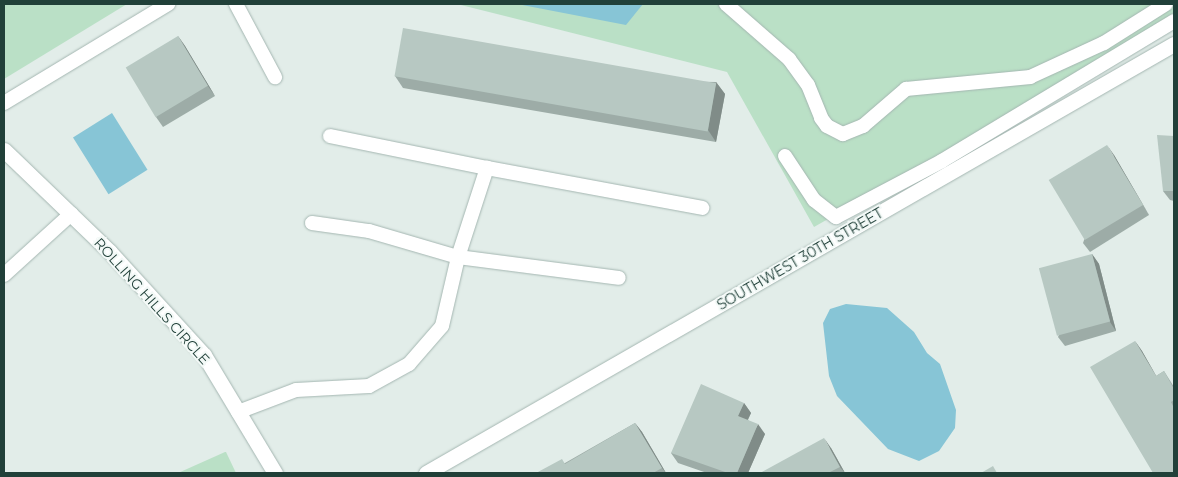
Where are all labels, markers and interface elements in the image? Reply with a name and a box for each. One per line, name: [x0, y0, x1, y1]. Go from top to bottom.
street label: SOUTHWEST 30TH STREET: [714, 205, 886, 313]
street label: ROLLING HILLS CIRCLE: [91, 234, 213, 368]

